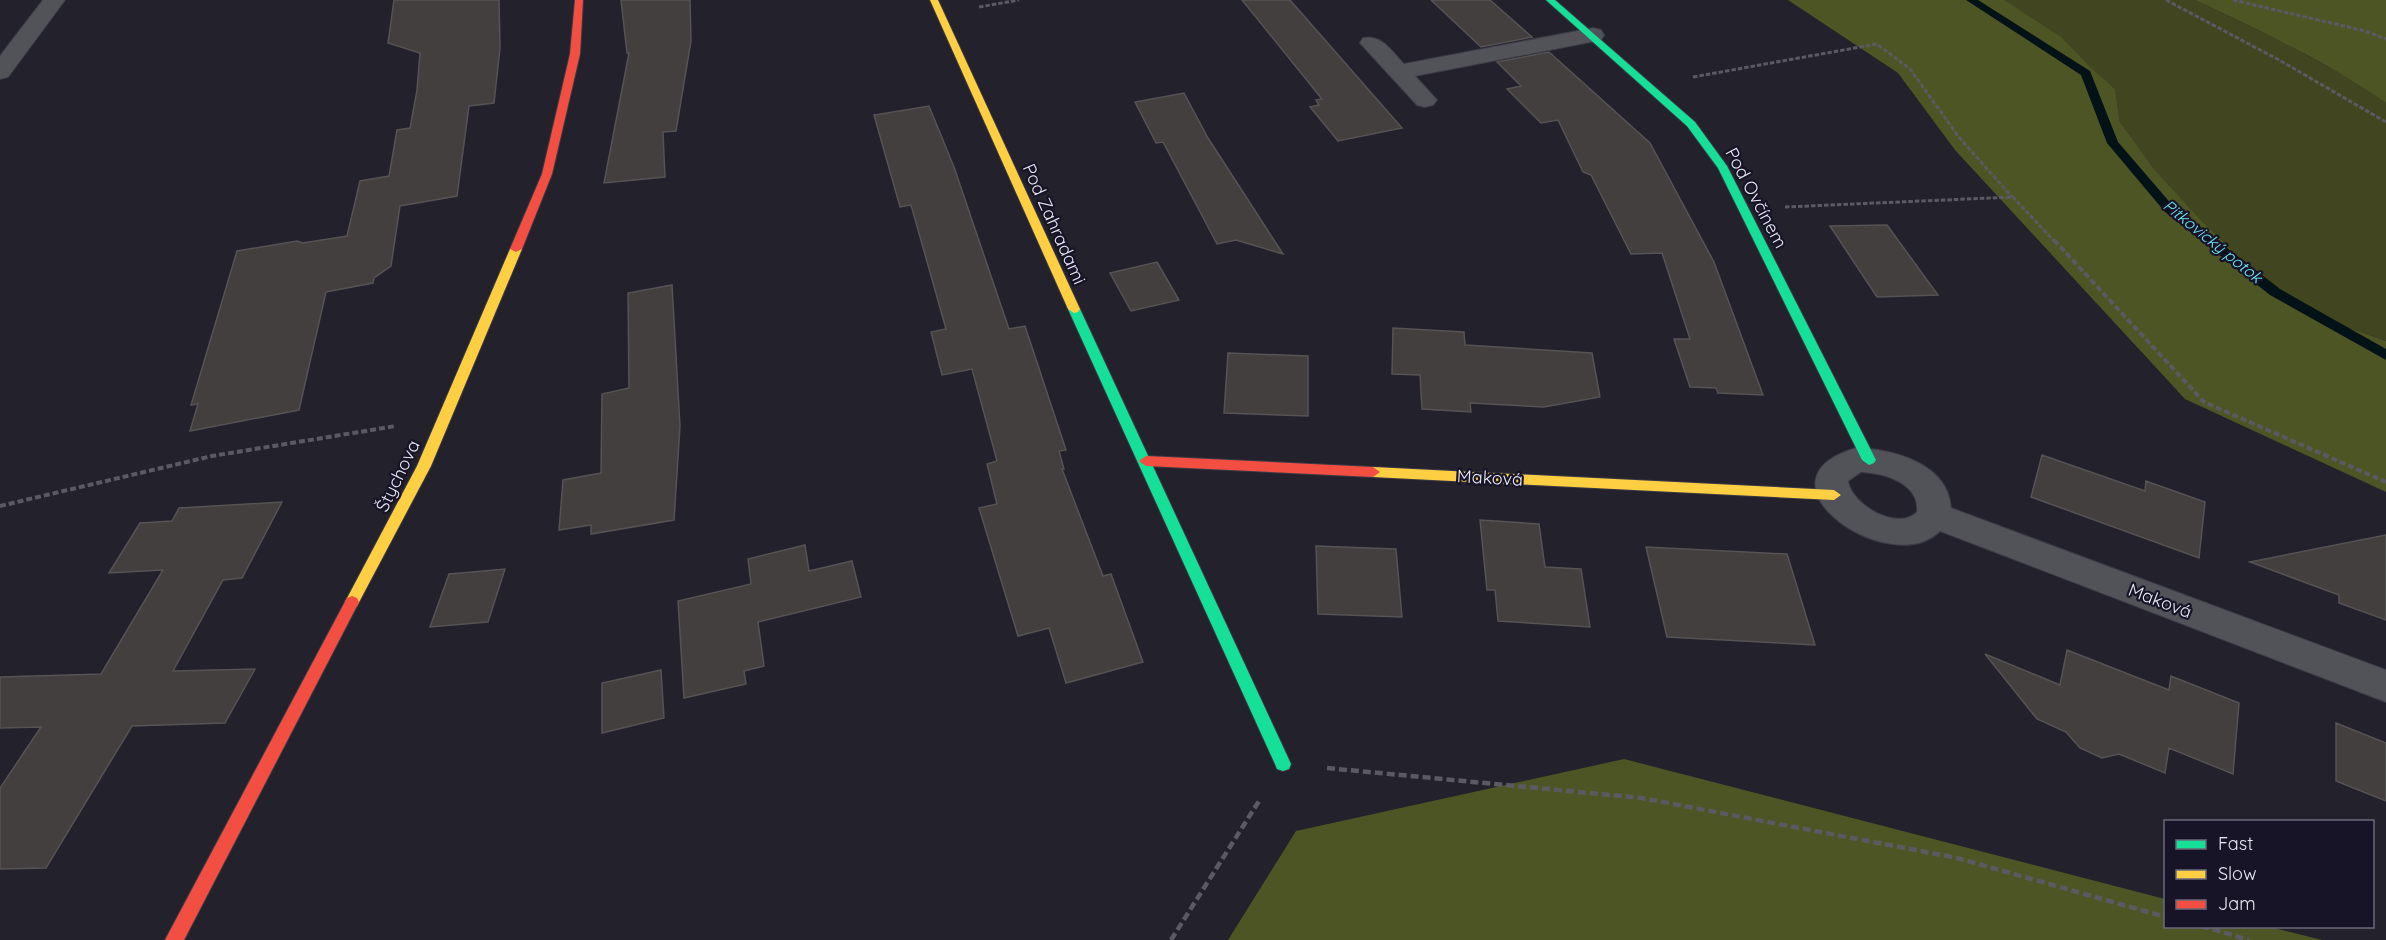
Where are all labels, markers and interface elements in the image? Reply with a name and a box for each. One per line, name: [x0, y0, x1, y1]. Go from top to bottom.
street label: Pod Ovčínem: [1720, 143, 1793, 252]
street label: Pod Zahradami: [1018, 160, 1091, 288]
water label: Pitkovický potok: [2160, 195, 2268, 288]
street label: Štychova: [370, 436, 425, 515]
street label: Maková: [1456, 464, 1524, 491]
street label: Maková: [2125, 578, 2195, 623]
legend: [2164, 820, 2374, 928]
text: Fast: [2218, 832, 2253, 855]
text: Slow: [2218, 862, 2256, 885]
text: Jam: [2218, 892, 2256, 915]

